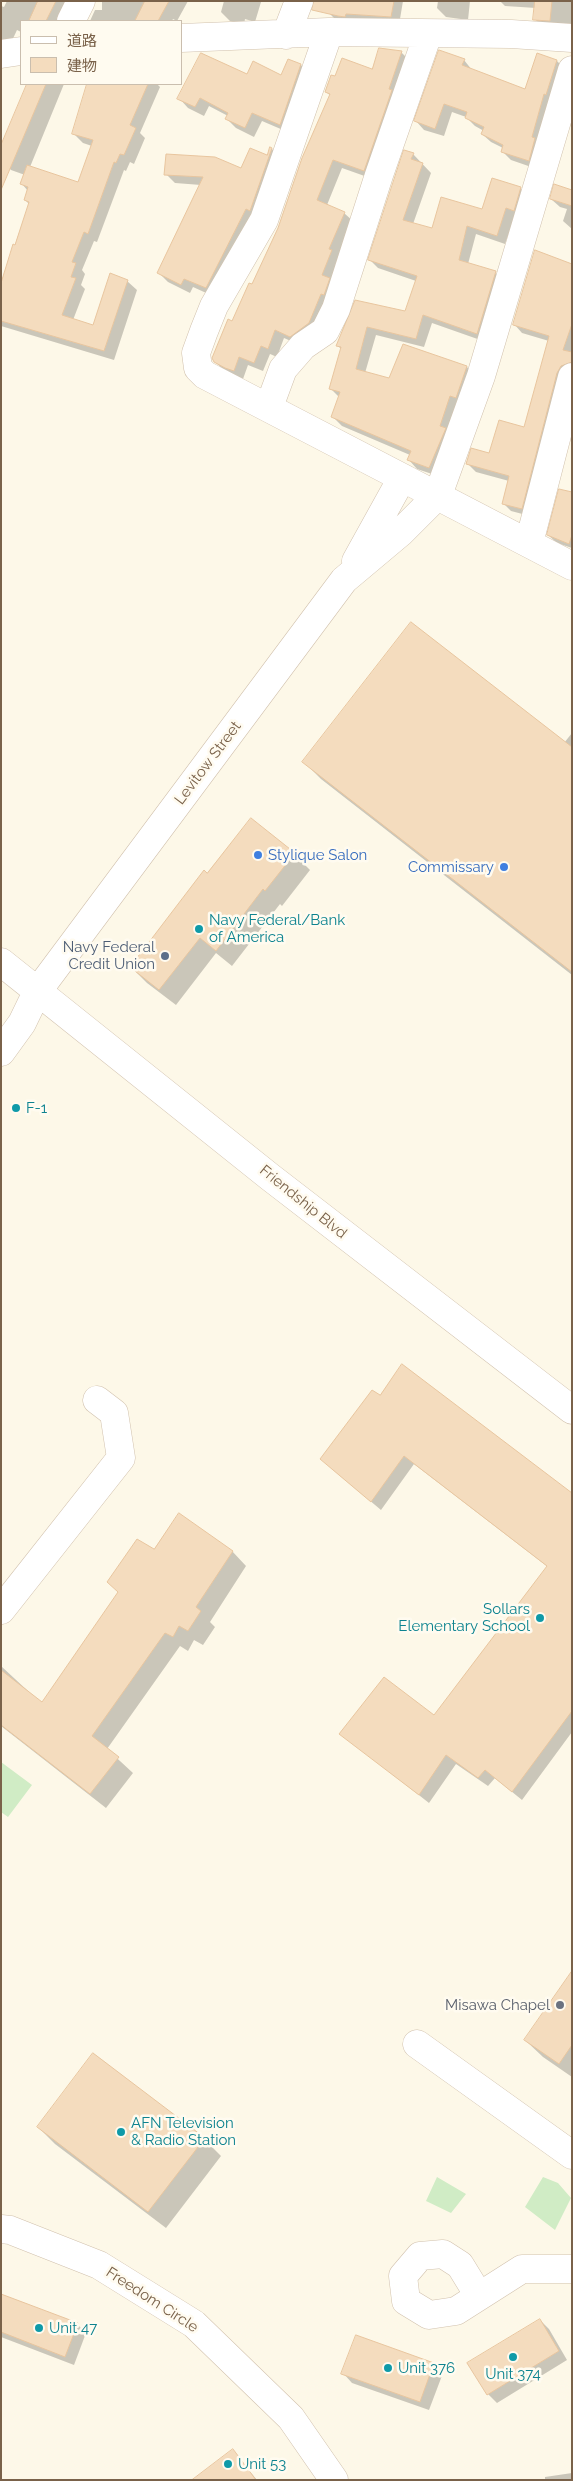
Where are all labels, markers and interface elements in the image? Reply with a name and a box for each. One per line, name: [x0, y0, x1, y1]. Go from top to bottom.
legend: [20, 20, 182, 85]
text: 道路: [67, 32, 97, 50]
text: 建物: [67, 57, 97, 75]
street label: Levitow Street: [171, 718, 245, 808]
place label: Stylique Salon: [268, 846, 367, 864]
marker: Stylique Salon: [252, 849, 264, 861]
place label: Commissary: [408, 858, 494, 876]
marker: Commissary: [498, 861, 510, 873]
place label: Navy Federal/Bank of America: [209, 911, 345, 946]
marker: Navy Federal/Bank of America: [193, 923, 205, 935]
place label: Navy Federal Credit Union: [63, 938, 155, 973]
marker: Navy Federal Credit Union: [159, 950, 171, 962]
place label: F-1: [26, 1099, 47, 1117]
marker: F-1: [10, 1102, 22, 1114]
street label: Friendship Blvd: [256, 1161, 350, 1243]
place label: Sollars Elementary School: [398, 1600, 530, 1635]
marker: Sollars Elementary School: [534, 1612, 546, 1624]
place label: Misawa Chapel: [445, 1996, 550, 2014]
marker: Misawa Chapel: [554, 1999, 566, 2011]
place label: AFN Television & Radio Station: [131, 2114, 236, 2149]
marker: AFN Television & Radio Station: [115, 2126, 127, 2138]
street label: Freedom Circle: [102, 2263, 202, 2337]
place label: Unit 47: [49, 2319, 97, 2337]
marker: Unit 47: [33, 2322, 45, 2334]
marker: Unit 374: [507, 2351, 519, 2363]
place label: Unit 376: [398, 2359, 455, 2377]
marker: Unit 376: [382, 2362, 394, 2374]
place label: Unit 374: [485, 2365, 541, 2383]
place label: Unit 53: [238, 2455, 286, 2473]
marker: Unit 53: [222, 2458, 234, 2470]

